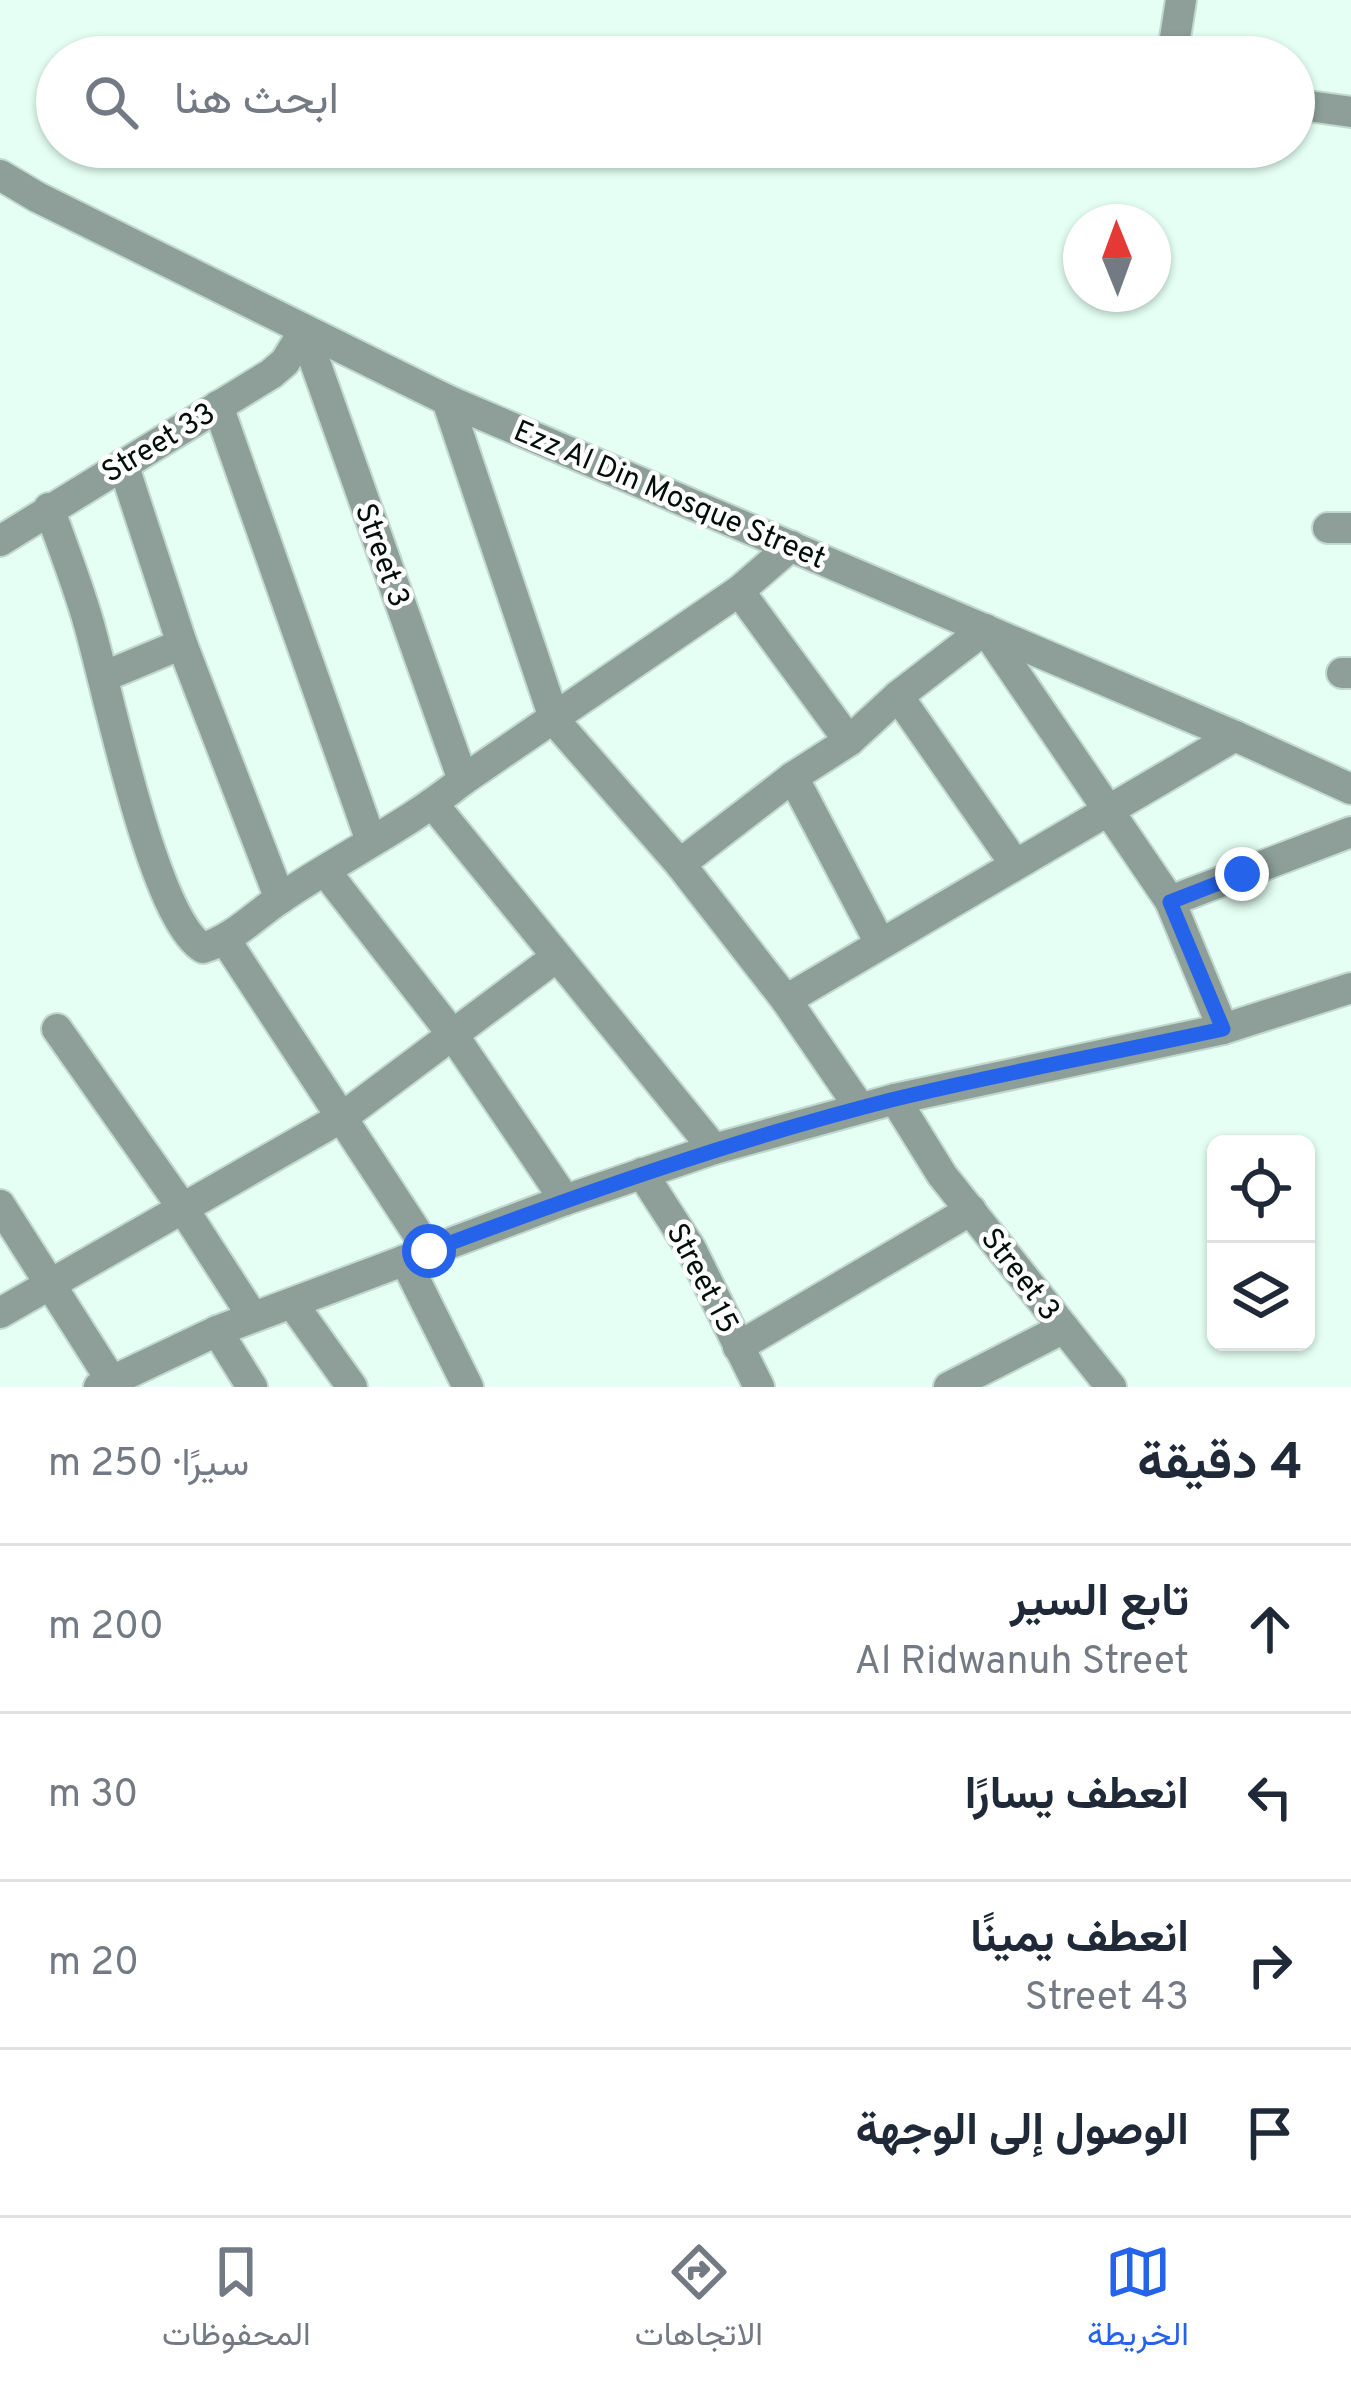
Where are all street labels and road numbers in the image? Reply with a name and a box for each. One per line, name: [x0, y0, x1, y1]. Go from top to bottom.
street label: Street 33: [96, 396, 223, 492]
street label: Ezz Al Din Mosque Street: [508, 414, 831, 579]
street label: Street 3: [345, 499, 416, 613]
street label: Street 15: [656, 1218, 745, 1341]
street label: Street 3: [971, 1222, 1067, 1329]

